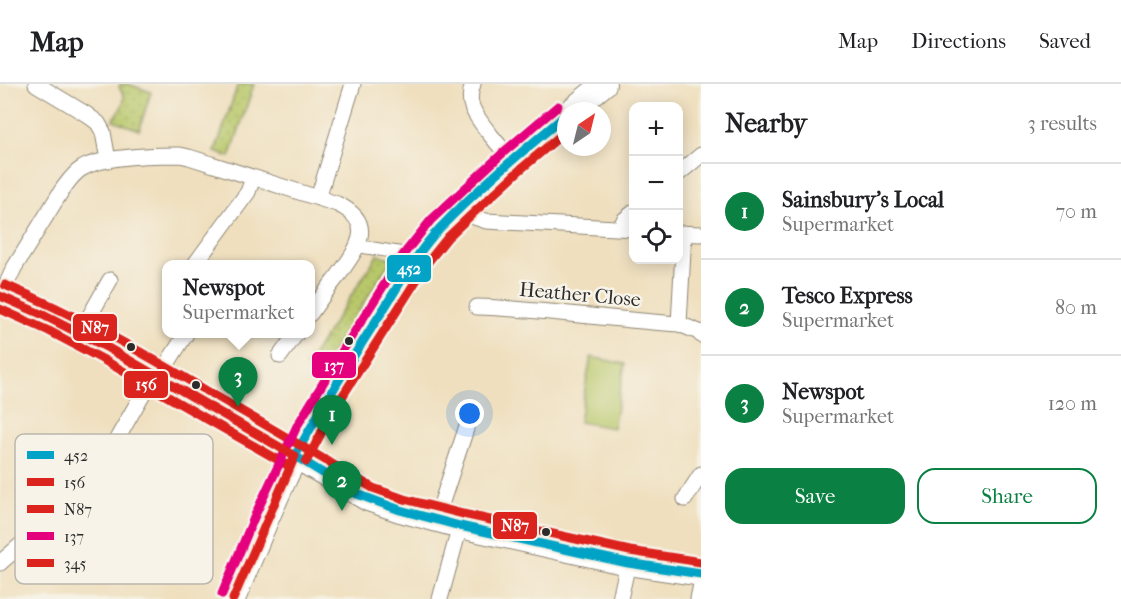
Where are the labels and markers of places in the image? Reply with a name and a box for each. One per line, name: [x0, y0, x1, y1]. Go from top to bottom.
unlabelled marker: [343, 335, 355, 347]
unlabelled marker: [125, 341, 137, 353]
pin: 3: [218, 358, 258, 407]
unlabelled marker: [190, 379, 202, 391]
pin: 1: [312, 396, 352, 445]
pin: 2: [322, 462, 362, 511]
unlabelled marker: [540, 526, 552, 538]

